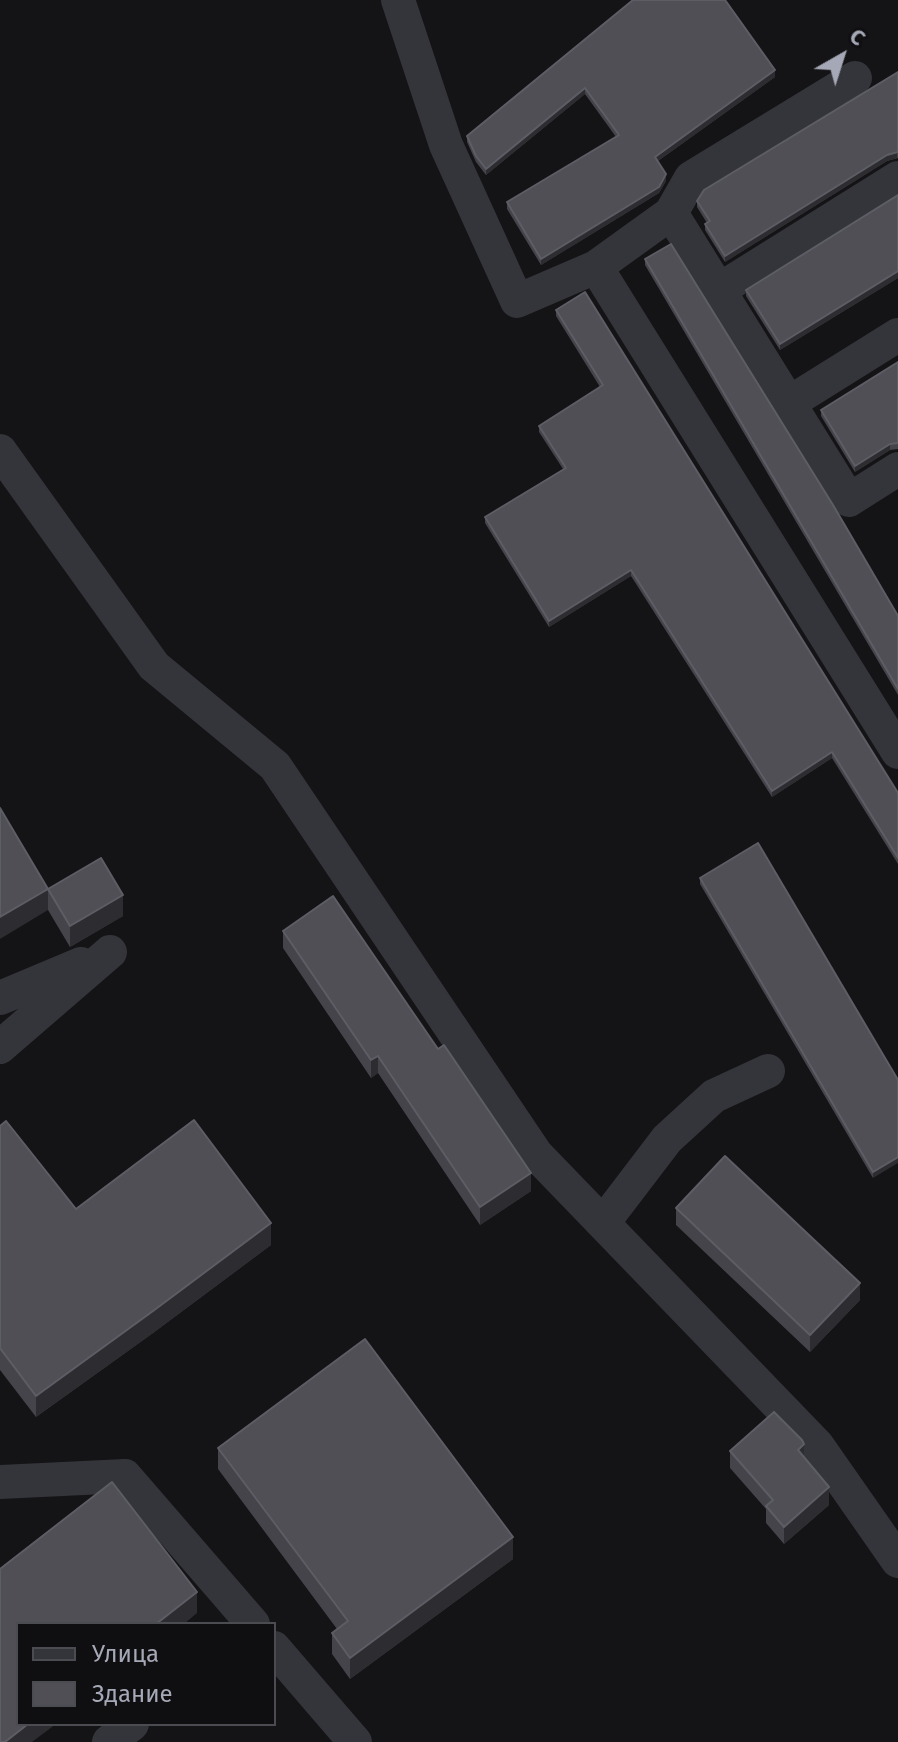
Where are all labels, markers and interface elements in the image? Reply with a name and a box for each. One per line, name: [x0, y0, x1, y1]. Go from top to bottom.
north arrow: [802, 16, 882, 96]
text: С: [844, 22, 871, 51]
legend: [16, 1622, 276, 1726]
text: Улица: [92, 1640, 159, 1668]
text: Здание: [92, 1680, 173, 1708]

